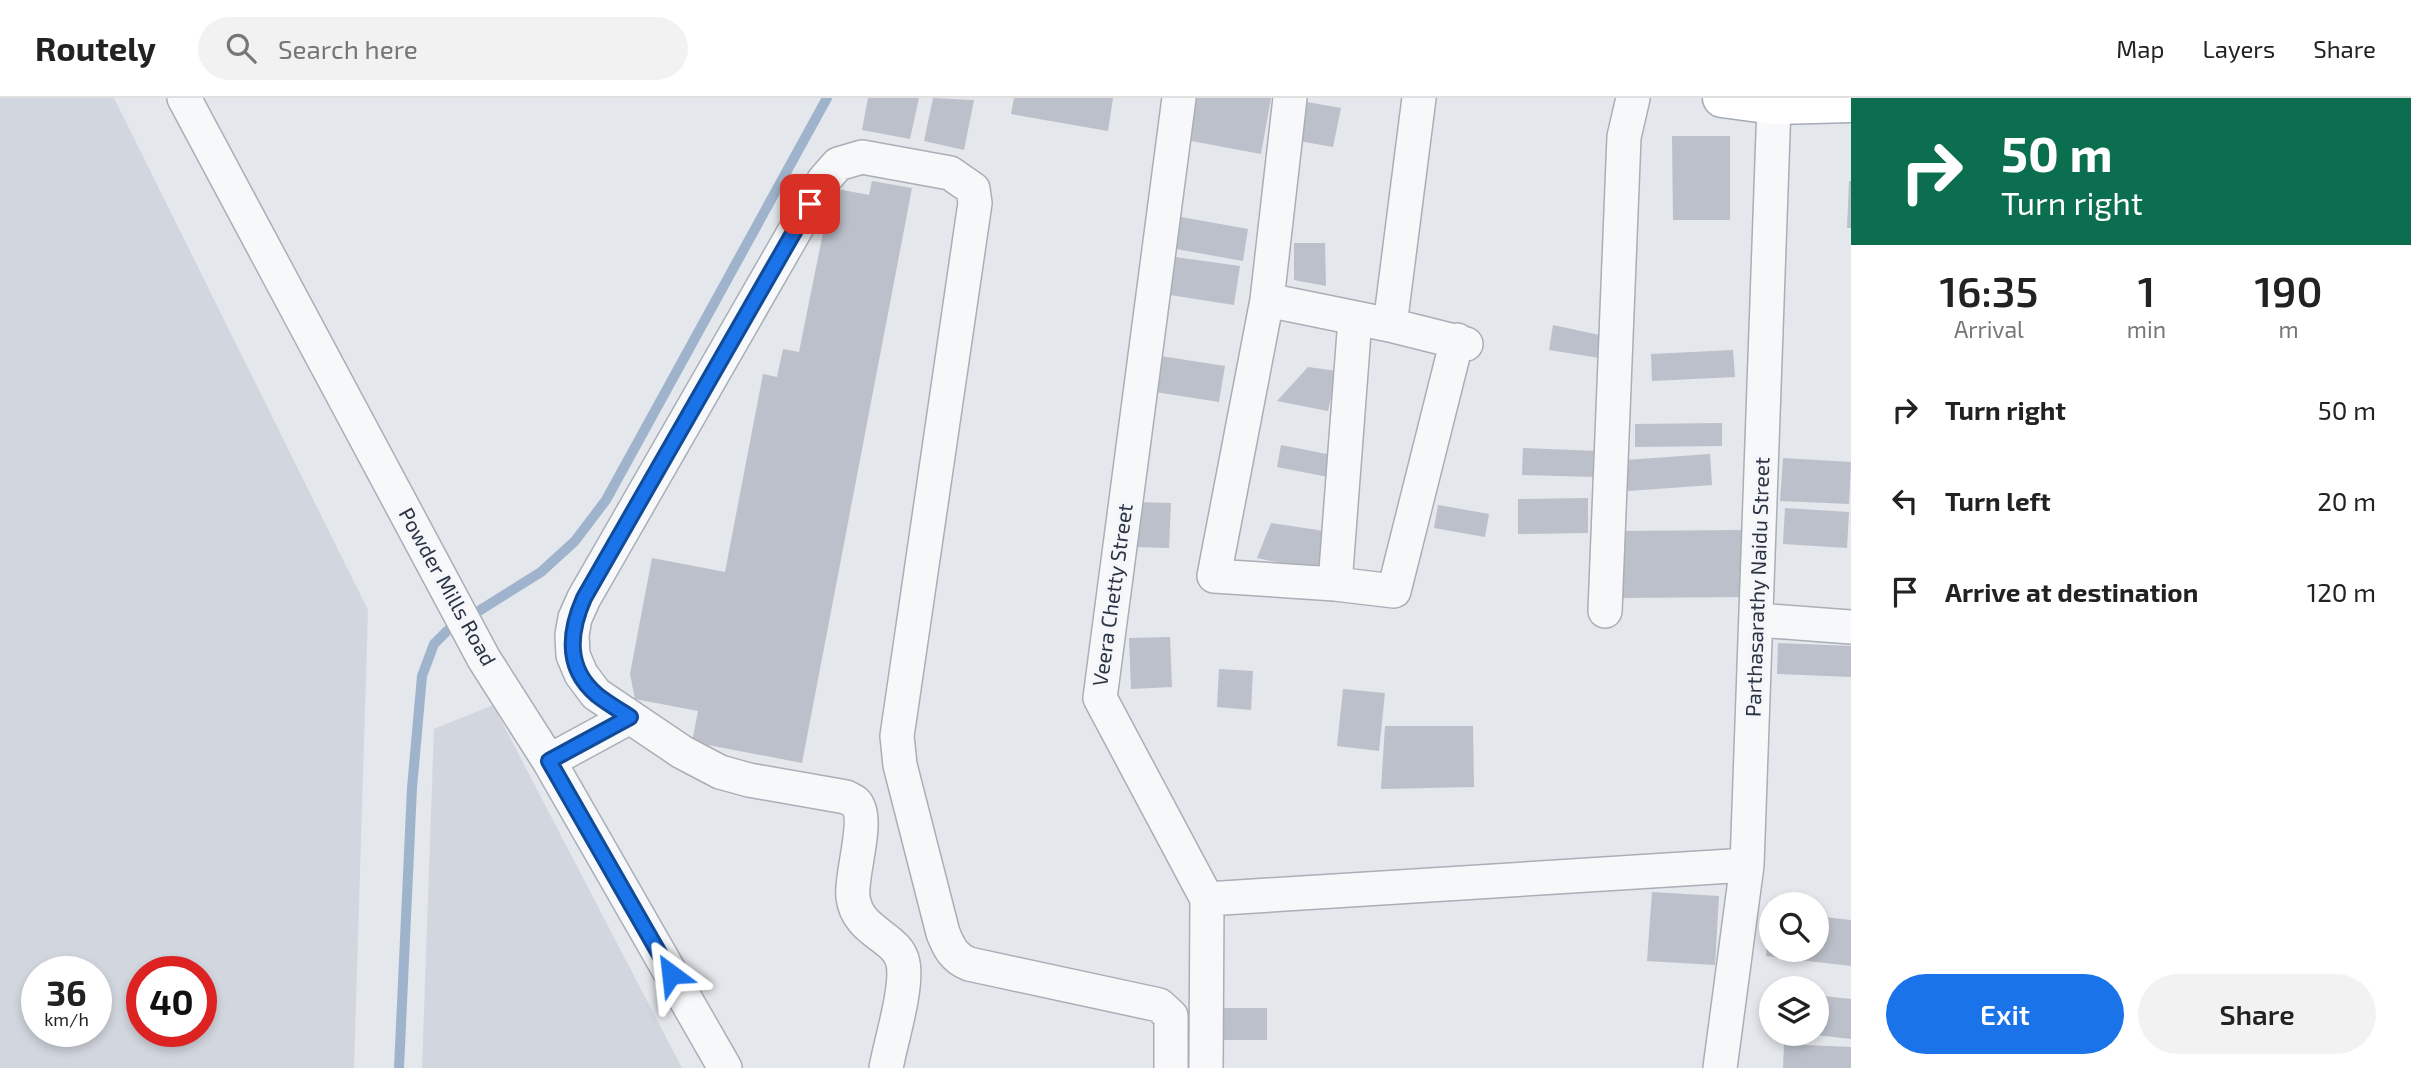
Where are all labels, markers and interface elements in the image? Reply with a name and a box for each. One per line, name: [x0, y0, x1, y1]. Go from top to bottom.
search box: [198, 17, 688, 80]
text: Routely: [35, 28, 156, 68]
icon: search: [222, 29, 260, 67]
text: Search here: [278, 33, 418, 64]
text: Map: [2116, 34, 2164, 63]
text: Layers: [2202, 34, 2275, 63]
text: Share: [2313, 34, 2376, 63]
text: 50 m: [2001, 123, 2113, 182]
icon: right: [1886, 126, 1977, 217]
pin: [780, 174, 840, 234]
text: Turn right: [2001, 183, 2143, 221]
icon: arrive: [791, 185, 829, 223]
text: 16:35: [1939, 265, 2038, 315]
text: 1: [2138, 265, 2155, 315]
text: 190: [2255, 265, 2323, 315]
text: Arrival: [1954, 315, 2024, 343]
text: min: [2127, 315, 2166, 343]
text: m: [2278, 315, 2299, 343]
icon: right: [1886, 391, 1924, 429]
text: Turn right: [1945, 394, 2066, 425]
text: 50 m: [2318, 394, 2376, 425]
street label: Parthasarathy Naidu Street: [1739, 456, 1774, 717]
icon: left: [1886, 482, 1924, 520]
text: Turn left: [1945, 485, 2051, 516]
text: 20 m: [2317, 485, 2376, 516]
street label: Veera Chetty Street: [1086, 502, 1137, 688]
street label: Powder Mills Road: [394, 503, 502, 670]
icon: arrive: [1886, 573, 1924, 611]
text: Arrive at destination: [1945, 576, 2198, 607]
text: 120 m: [2307, 576, 2376, 607]
map controls: [1759, 892, 1829, 1046]
button: search: [1759, 892, 1829, 962]
position arrow: [634, 937, 708, 1011]
speed limit sign: 40: [126, 956, 217, 1047]
text: 36: [46, 971, 87, 1013]
button: Exit: [1886, 974, 2124, 1054]
button: Share: [2138, 974, 2376, 1054]
button: layers: [1759, 976, 1829, 1046]
text: km/h: [44, 1008, 89, 1030]

